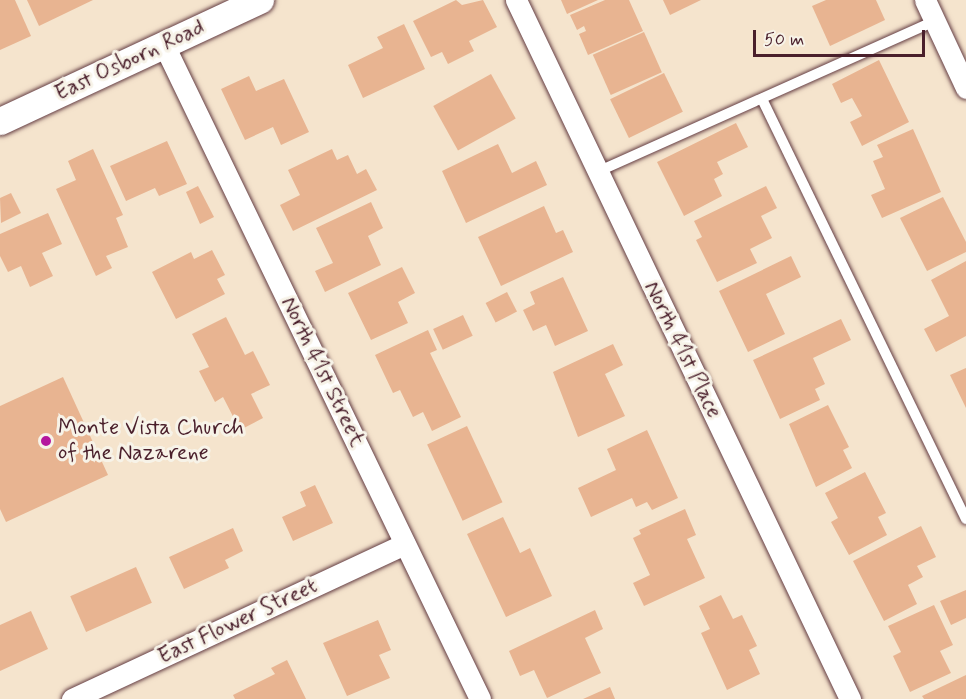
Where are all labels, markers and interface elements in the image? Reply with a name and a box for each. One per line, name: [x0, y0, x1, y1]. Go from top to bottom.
street label: East Osborn Road: [51, 15, 209, 107]
scale bar: [756, 18, 928, 56]
text: 50 m: [764, 28, 804, 52]
street label: North 41st Place: [638, 277, 726, 423]
street label: North 41st Street: [274, 293, 370, 451]
place label: Monte Vista Church of the Nazarene: [58, 415, 246, 466]
marker: Monte Vista Church of the Nazarene: [39, 434, 53, 448]
street label: East Flower Street: [152, 573, 324, 671]

